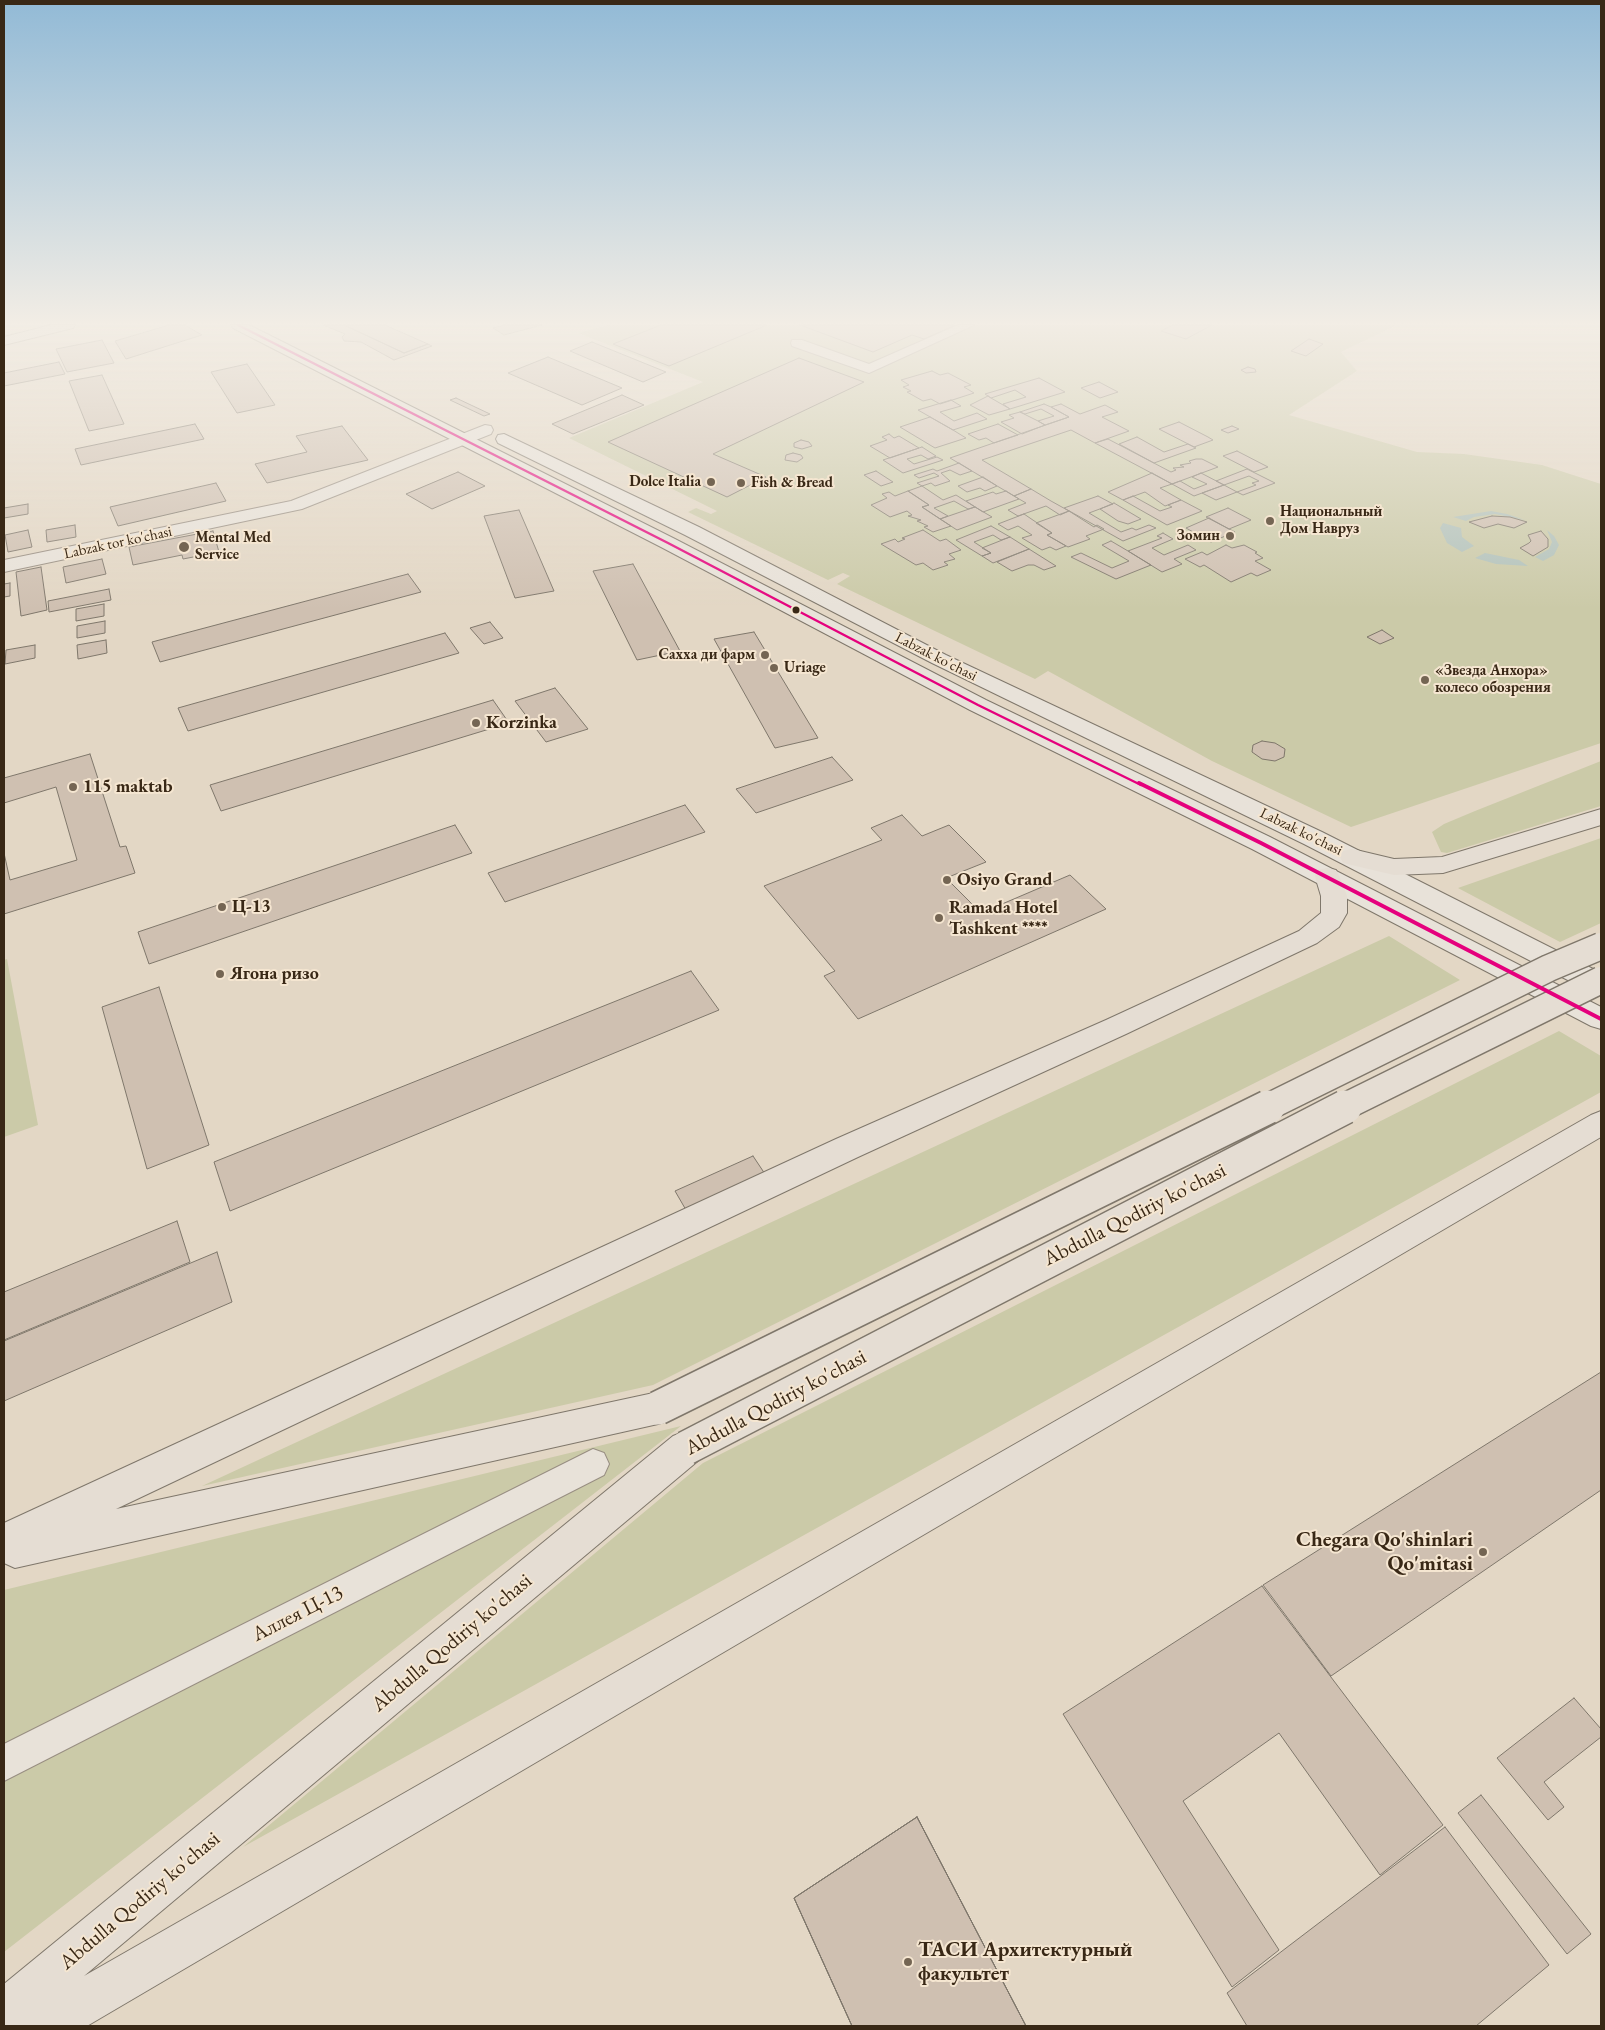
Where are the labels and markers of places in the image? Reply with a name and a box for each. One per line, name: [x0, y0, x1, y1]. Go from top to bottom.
place label: Dolce Italia: [629, 473, 701, 491]
place label: Fish & Bread: [751, 474, 833, 492]
marker: Dolce Italia: [705, 476, 717, 488]
marker: Fish & Bread: [735, 477, 747, 489]
place label: Национальный Дом Навруз: [1280, 503, 1382, 538]
marker: Национальный Дом Навруз: [1264, 515, 1276, 527]
place label: Зомин: [1177, 527, 1220, 545]
place label: Mental Med Service: [195, 529, 271, 564]
marker: Зомин: [1224, 530, 1236, 542]
marker: Mental Med Service: [177, 540, 191, 554]
unlabelled marker: [791, 605, 801, 615]
place label: Сахха ди фарм: [659, 646, 755, 664]
marker: Сахха ди фарм: [759, 649, 771, 661]
place label: Uriage: [784, 659, 826, 677]
marker: Uriage: [768, 662, 780, 674]
place label: «Звезда Анхора» колесо обозрения: [1435, 662, 1551, 697]
marker: «Звезда Анхора» колесо обозрения: [1419, 674, 1431, 686]
place label: Korzinka: [486, 712, 557, 734]
marker: Korzinka: [470, 717, 482, 729]
place label: 115 maktab: [83, 776, 172, 798]
marker: 115 maktab: [67, 781, 79, 793]
place label: Osiyo Grand: [957, 869, 1052, 891]
marker: Osiyo Grand: [941, 874, 953, 886]
place label: Ц-13: [232, 896, 271, 918]
place label: Ramada Hotel Tashkent ****: [949, 897, 1058, 940]
marker: Ц-13: [216, 901, 228, 913]
marker: Ramada Hotel Tashkent ****: [933, 912, 945, 924]
place label: Ягона ризо: [230, 963, 319, 985]
marker: Ягона ризо: [214, 968, 226, 980]
place label: Chegara Qo'shinlari Qo'mitasi: [1296, 1527, 1473, 1577]
marker: Chegara Qo'shinlari Qo'mitasi: [1477, 1546, 1489, 1558]
place label: ТАСИ Архитектурный факультет: [918, 1937, 1132, 1987]
marker: ТАСИ Архитектурный факультет: [902, 1956, 914, 1968]

